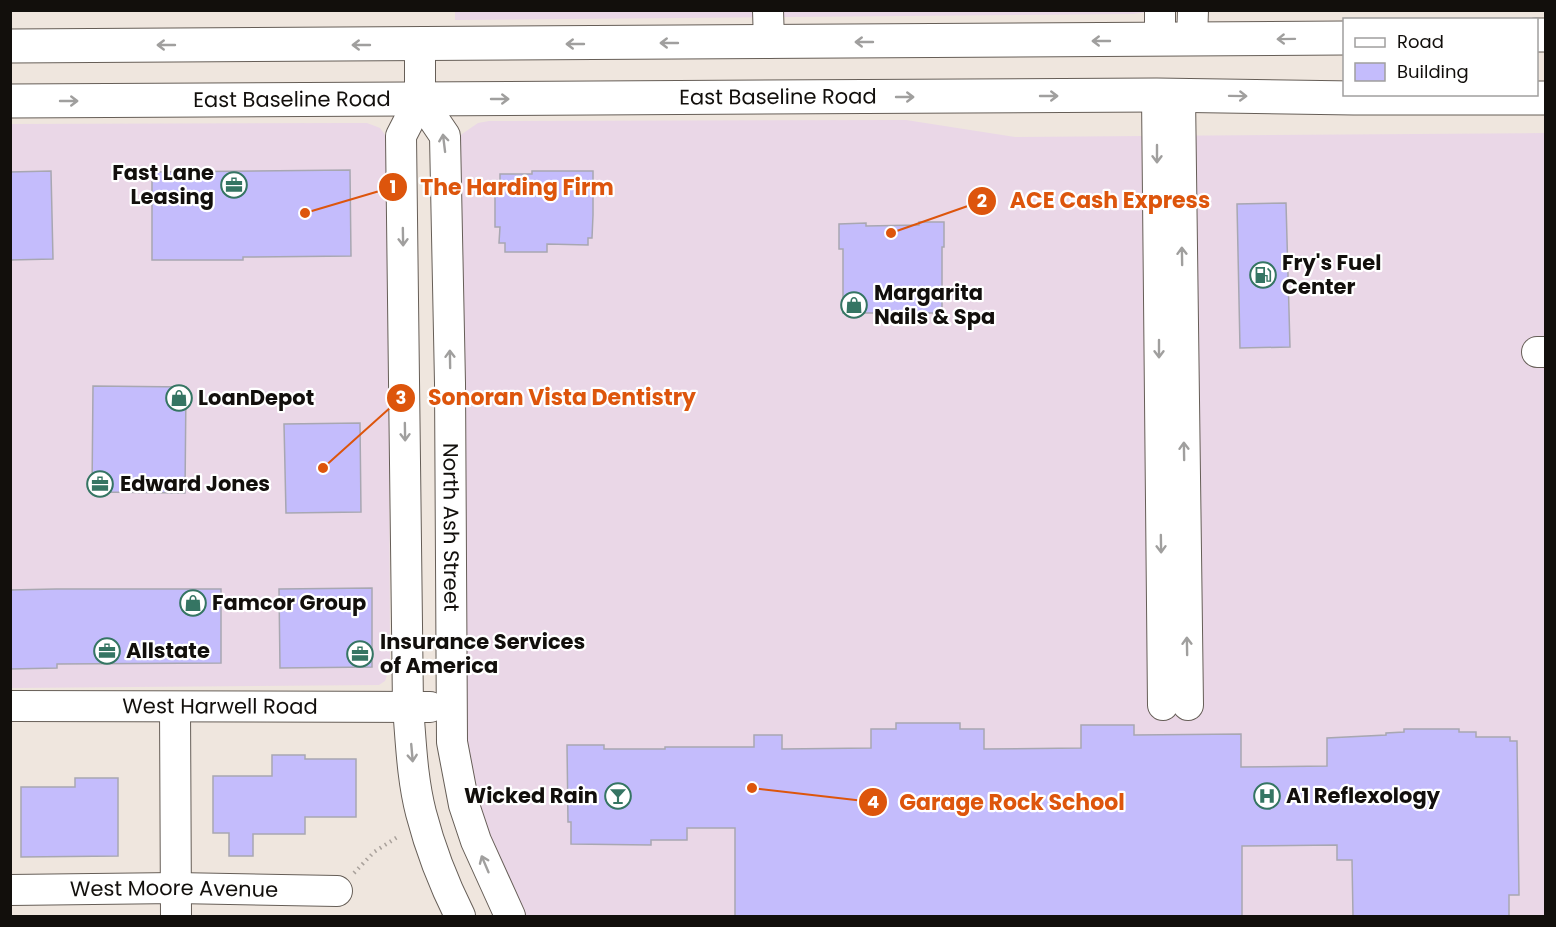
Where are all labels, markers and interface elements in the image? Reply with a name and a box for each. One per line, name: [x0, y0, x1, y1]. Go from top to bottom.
legend: [1343, 18, 1538, 96]
text: Road: [1397, 29, 1444, 54]
one-way arrow: [1277, 33, 1297, 44]
one-way arrow: [1092, 35, 1112, 46]
one-way arrow: [855, 36, 875, 48]
one-way arrow: [660, 37, 680, 49]
one-way arrow: [565, 38, 585, 50]
one-way arrow: [157, 39, 177, 51]
one-way arrow: [352, 39, 372, 51]
text: Building: [1397, 59, 1469, 84]
street label: East Baseline Road: [679, 81, 877, 111]
street label: East Baseline Road: [193, 84, 391, 114]
one-way arrow: [1039, 90, 1059, 102]
one-way arrow: [894, 91, 914, 103]
one-way arrow: [1228, 91, 1248, 102]
one-way arrow: [489, 93, 509, 105]
one-way arrow: [58, 95, 78, 107]
one-way arrow: [439, 134, 450, 153]
one-way arrow: [1151, 143, 1163, 163]
place label: Fast Lane Leasing: [112, 158, 214, 211]
callout: The Harding Firm: [378, 167, 626, 207]
office icon: Fast Lane Leasing: [219, 170, 249, 200]
text: The Harding Firm: [420, 172, 614, 203]
text: 1: [390, 174, 396, 199]
callout: ACE Cash Express: [967, 181, 1222, 221]
text: ACE Cash Express: [1010, 185, 1210, 216]
text: 2: [977, 188, 987, 213]
one-way arrow: [397, 227, 408, 247]
one-way arrow: [1176, 247, 1188, 267]
place label: Fry's Fuel Center: [1282, 248, 1381, 301]
fuel station icon: Fry's Fuel Center: [1248, 260, 1278, 290]
place label: Margarita Nails & Spa: [874, 278, 995, 331]
shop icon: Margarita Nails & Spa: [839, 290, 869, 320]
one-way arrow: [1153, 338, 1165, 358]
one-way arrow: [444, 349, 455, 369]
callout: Sonoran Vista Dentistry: [386, 378, 708, 418]
text: Sonoran Vista Dentistry: [428, 382, 696, 413]
shop icon: LoanDepot: [164, 383, 194, 413]
place label: LoanDepot: [198, 383, 314, 412]
text: 3: [396, 385, 406, 410]
one-way arrow: [399, 422, 411, 442]
one-way arrow: [1178, 442, 1190, 462]
street label: North Ash Street: [436, 443, 466, 612]
office icon: Edward Jones: [85, 469, 115, 499]
place label: Edward Jones: [120, 469, 270, 498]
one-way arrow: [1155, 533, 1167, 553]
shop icon: Famcor Group: [178, 588, 208, 618]
place label: Famcor Group: [212, 588, 366, 617]
place label: Insurance Services of America: [380, 627, 585, 680]
office icon: Allstate: [92, 636, 122, 666]
place label: Allstate: [126, 636, 210, 665]
one-way arrow: [1181, 637, 1193, 657]
office icon: Insurance Services of America: [345, 639, 375, 669]
street label: West Harwell Road: [122, 691, 318, 721]
one-way arrow: [407, 743, 418, 763]
place label: Wicked Rain: [464, 781, 598, 810]
bar icon: Wicked Rain: [603, 781, 633, 811]
hospital icon: A1 Reflexology: [1252, 781, 1282, 811]
place label: A1 Reflexology: [1286, 781, 1441, 810]
callout: Garage Rock School: [858, 782, 1137, 822]
text: Garage Rock School: [899, 787, 1125, 818]
text: 4: [867, 789, 879, 814]
one-way arrow: [479, 855, 491, 873]
street label: West Moore Avenue: [70, 873, 278, 904]

